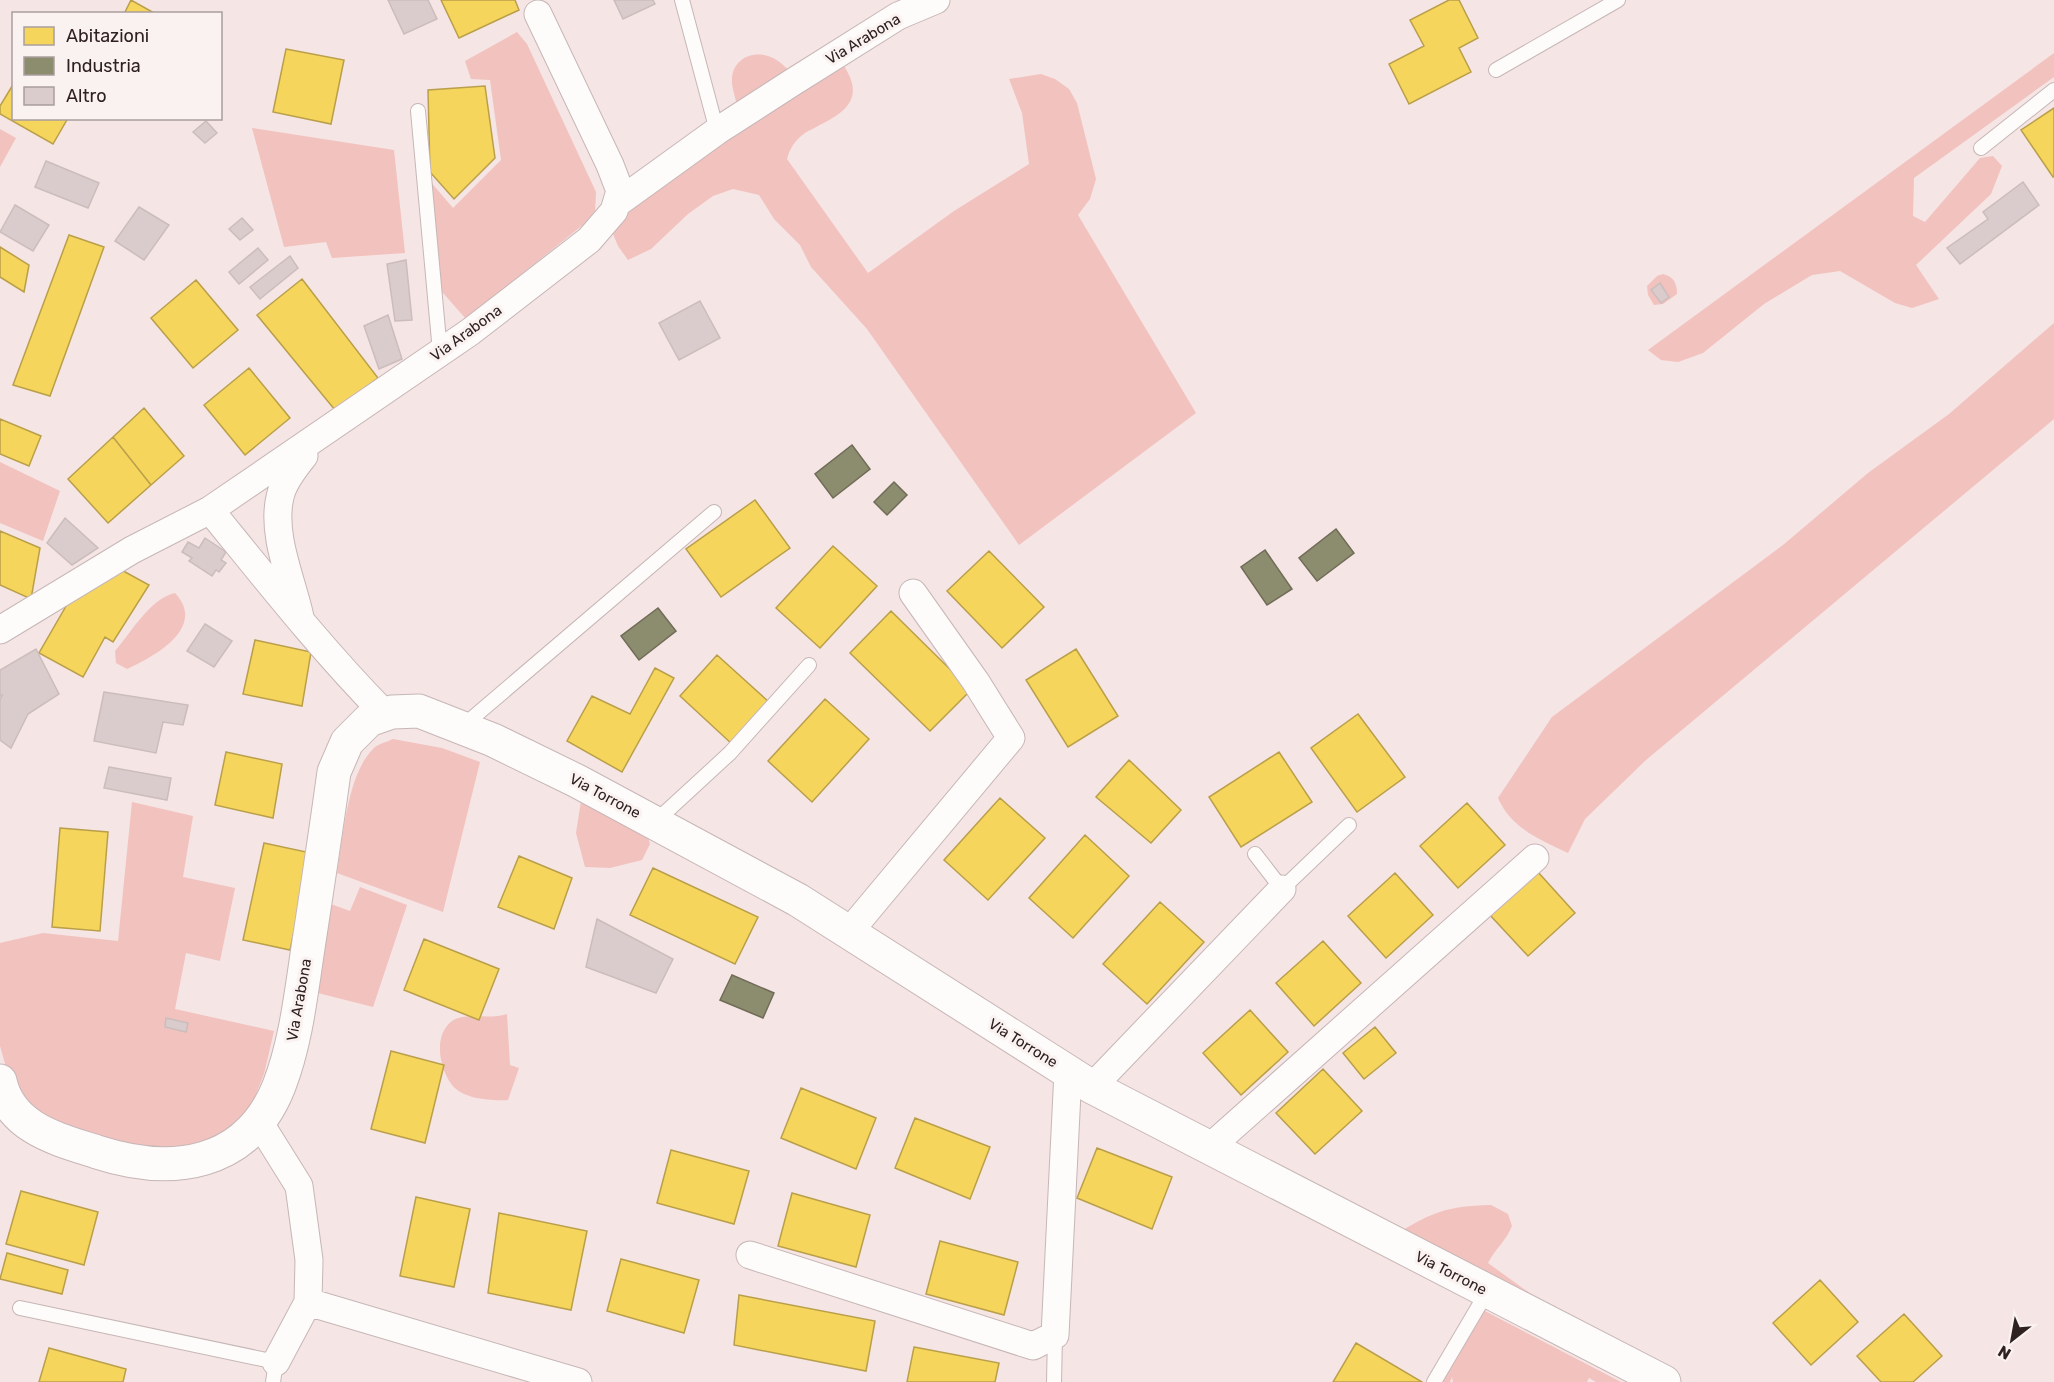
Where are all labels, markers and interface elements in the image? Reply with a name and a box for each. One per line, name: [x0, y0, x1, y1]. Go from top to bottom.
street label: Via Arabona: [822, 10, 904, 68]
legend: [12, 12, 222, 120]
text: Abitazioni: [66, 25, 149, 47]
text: Industria: [66, 55, 141, 77]
text: Altro: [66, 85, 106, 107]
street label: Via Arabona: [427, 301, 505, 365]
street label: Via Torrone: [566, 770, 644, 822]
street label: Via Arabona: [283, 957, 315, 1043]
street label: Via Torrone: [985, 1015, 1061, 1071]
street label: Via Torrone: [1412, 1247, 1490, 1299]
north arrow: [1982, 1310, 2042, 1370]
text: N: [1995, 1341, 2014, 1364]

